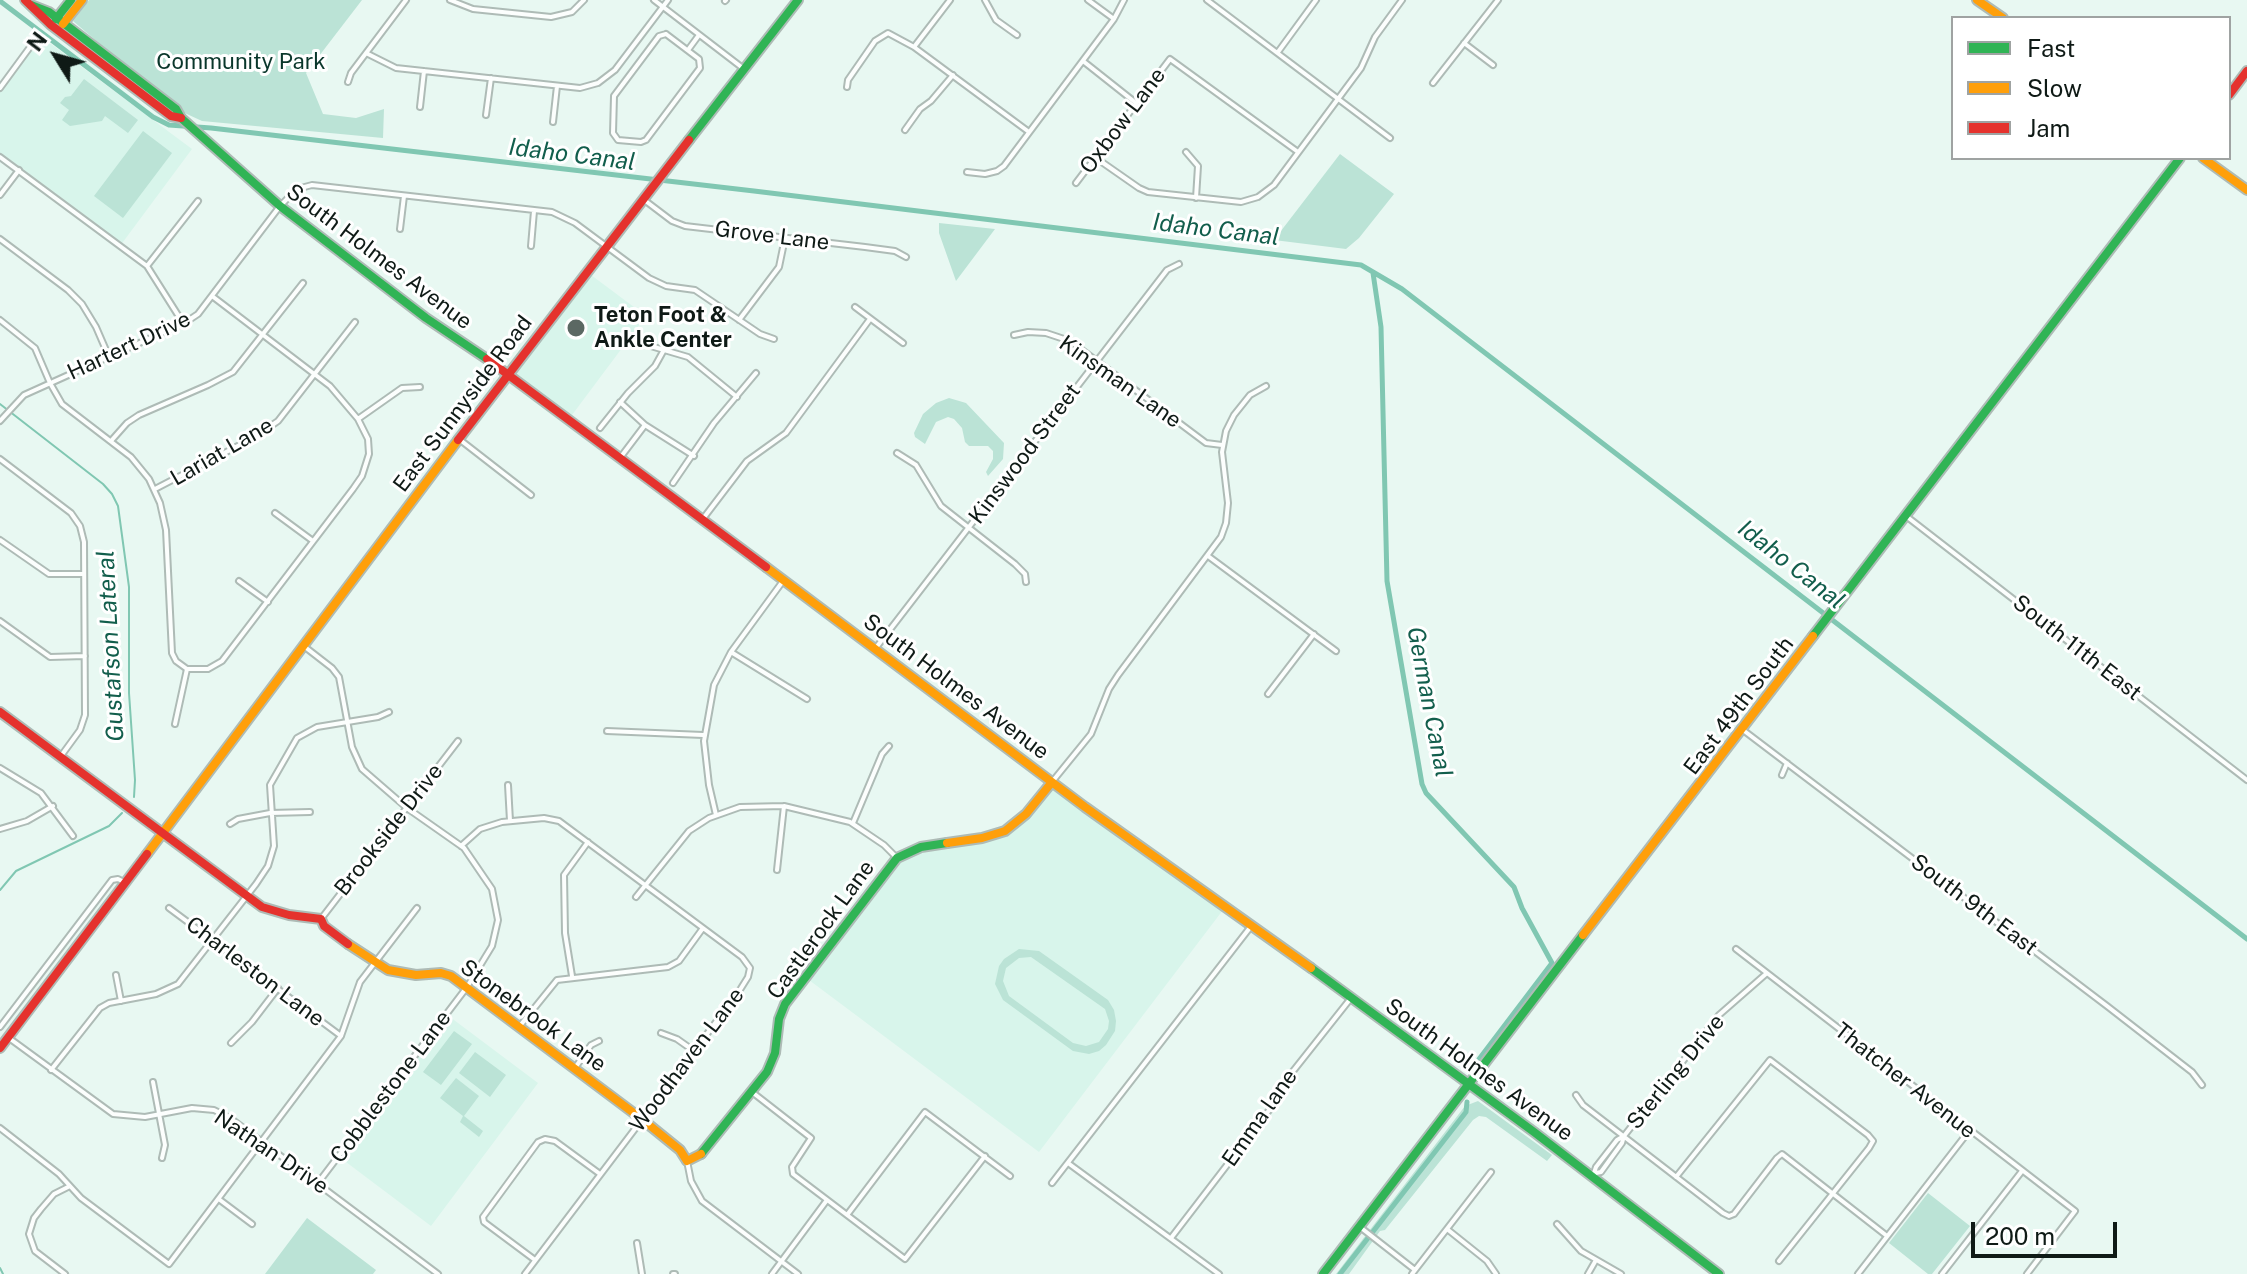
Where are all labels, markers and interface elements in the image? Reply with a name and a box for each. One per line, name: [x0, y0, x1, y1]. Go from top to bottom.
north arrow: [16, 16, 96, 96]
legend: [1951, 16, 2231, 160]
text: N: [21, 27, 52, 56]
text: Fast: [2027, 34, 2075, 62]
park label: Community Park: [156, 49, 326, 75]
street label: Oxbow Lane: [1075, 63, 1171, 179]
text: Slow: [2027, 74, 2082, 102]
text: Jam: [2027, 114, 2070, 142]
water label: Idaho Canal: [507, 133, 637, 177]
street label: South Holmes Avenue: [281, 179, 477, 335]
water label: Idaho Canal: [1151, 208, 1281, 252]
street label: Grove Lane: [713, 216, 831, 256]
place label: Teton Foot & Ankle Center: [594, 302, 732, 354]
street label: Hartert Drive: [63, 306, 195, 386]
street label: East Sunnyside Road: [388, 311, 538, 497]
marker: Teton Foot & Ankle Center: [565, 317, 587, 339]
street label: Kinsman Lane: [1054, 330, 1186, 434]
street label: Kinswood Street: [964, 379, 1086, 529]
street label: Lariat Lane: [166, 412, 278, 492]
water label: Idaho Canal: [1732, 514, 1850, 616]
water label: Gustafson Lateral: [92, 550, 130, 742]
street label: South 11th East: [2007, 590, 2147, 706]
street label: South Holmes Avenue: [858, 609, 1054, 765]
water label: German Canal: [1400, 624, 1458, 780]
street label: East 49th South: [1679, 632, 1799, 780]
street label: Brookside Drive: [329, 759, 449, 901]
street label: South 9th East: [1905, 849, 2043, 961]
street label: Castlerock Lane: [762, 855, 880, 1005]
street label: Charleston Lane: [181, 911, 329, 1033]
street label: Stonebrook Lane: [455, 954, 611, 1078]
street label: Woodhaven Lane: [624, 983, 750, 1137]
street label: South Holmes Avenue: [1380, 993, 1578, 1147]
street label: Cobblestone Lane: [325, 1006, 457, 1168]
street label: Sterling Drive: [1622, 1009, 1730, 1135]
street label: Thatcher Avenue: [1829, 1018, 1981, 1144]
street label: Emma lane: [1217, 1064, 1303, 1172]
street label: Nathan Drive: [209, 1104, 333, 1200]
scale bar: [1975, 1206, 2121, 1256]
text: 200 m: [1985, 1222, 2055, 1250]

